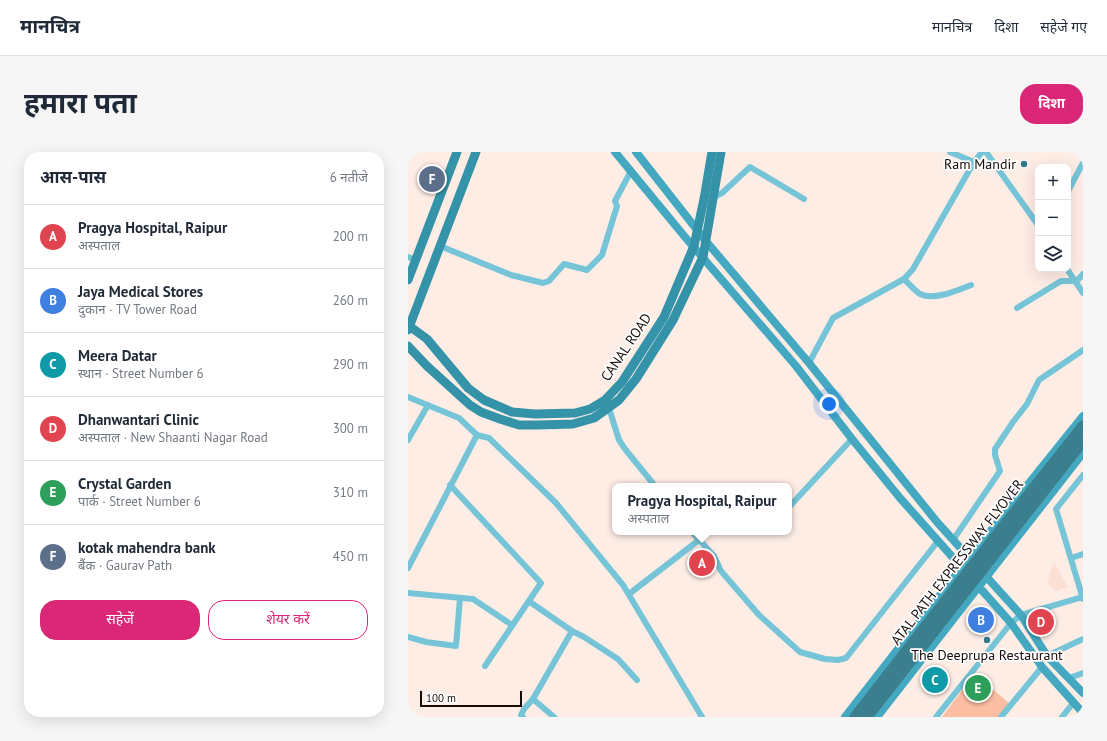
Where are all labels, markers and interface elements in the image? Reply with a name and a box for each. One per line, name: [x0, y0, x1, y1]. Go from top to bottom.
text: मानचित्र: [20, 14, 80, 38]
text: मानचित्र: [932, 18, 972, 36]
text: दिशा: [994, 18, 1018, 36]
text: सहेजे गए: [1040, 18, 1087, 36]
text: हमारा पता: [24, 84, 137, 121]
button: दिशा: [1020, 84, 1083, 124]
place label: Ram Mandir: [944, 155, 1016, 173]
marker: Ram Mandir: [1019, 159, 1029, 169]
pin: F: [419, 164, 445, 194]
map controls: [1035, 164, 1071, 272]
button: +: [1035, 164, 1071, 200]
text: आस-पास: [40, 166, 106, 188]
text: 6 नतीजे: [330, 169, 368, 186]
button: −: [1035, 200, 1071, 236]
text: Pragya Hospital, Raipur: [78, 218, 227, 237]
text: A: [49, 228, 57, 245]
text: 200 m: [333, 228, 368, 245]
button: layers: [1035, 236, 1071, 272]
text: अस्पताल: [78, 237, 120, 254]
text: Jaya Medical Stores: [78, 282, 203, 301]
text: B: [49, 292, 57, 309]
text: 260 m: [333, 292, 368, 309]
text: दुकान · TV Tower Road: [78, 301, 197, 318]
street label: CANAL ROAD: [597, 310, 655, 384]
text: Meera Datar: [78, 346, 157, 365]
text: C: [49, 356, 57, 373]
text: 290 m: [333, 356, 368, 373]
text: स्थान · Street Number 6: [78, 365, 204, 382]
your location: [819, 394, 839, 414]
text: Dhanwantari Clinic: [78, 410, 199, 429]
text: D: [49, 420, 57, 437]
text: 300 m: [333, 420, 368, 437]
text: अस्पताल · New Shaanti Nagar Road: [78, 429, 268, 446]
text: Crystal Garden: [78, 474, 171, 493]
street label: ATAL PATH EXPRESSWAY FLYOVER: [887, 476, 1027, 648]
popup: [612, 483, 792, 535]
text: E: [50, 484, 56, 501]
text: 310 m: [333, 484, 368, 501]
text: Pragya Hospital, Raipur: [627, 491, 777, 510]
text: पार्क · Street Number 6: [78, 493, 201, 510]
text: अस्पताल: [627, 510, 669, 527]
text: kotak mahendra bank: [78, 538, 216, 557]
text: F: [50, 548, 56, 565]
text: 450 m: [333, 548, 368, 565]
pin: A: [689, 548, 715, 578]
text: बैंक · Gaurav Path: [78, 557, 172, 574]
button: सहेजें: [40, 600, 200, 640]
button: शेयर करें: [208, 600, 368, 640]
pin: B: [968, 605, 994, 635]
pin: D: [1028, 607, 1054, 637]
marker: The Deeprupa Restaurant: [982, 635, 992, 645]
place label: The Deeprupa Restaurant: [911, 646, 1063, 664]
pin: C: [922, 665, 948, 695]
pin: E: [965, 673, 991, 703]
scale bar: [420, 689, 522, 708]
text: 100 m: [426, 691, 456, 705]

